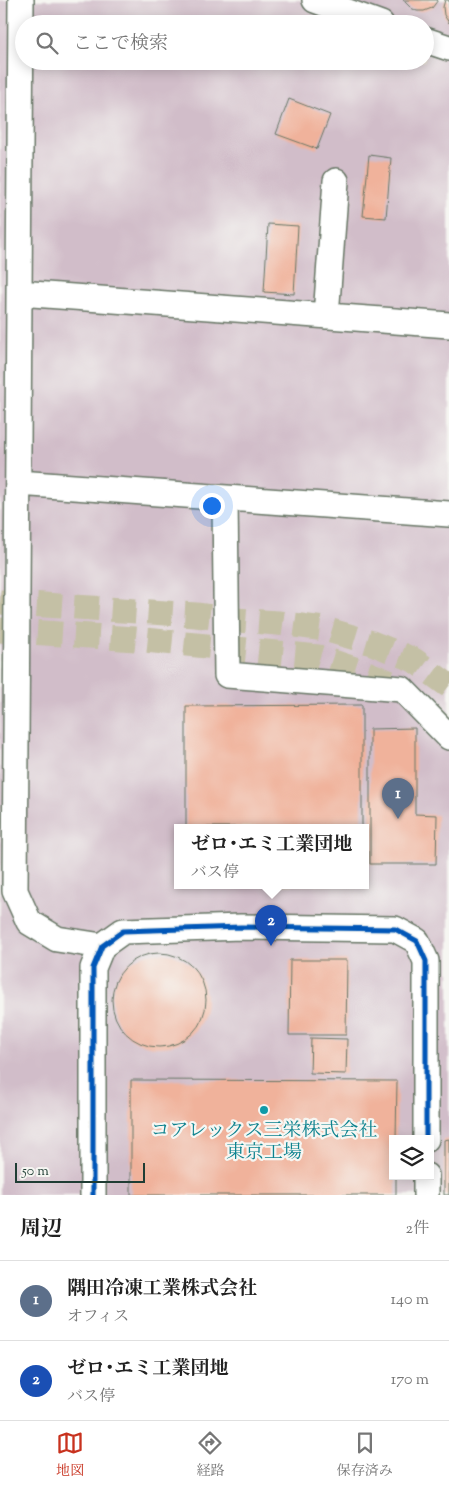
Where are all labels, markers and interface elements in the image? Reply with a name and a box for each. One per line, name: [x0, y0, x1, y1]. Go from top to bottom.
search box: [15, 15, 434, 70]
icon: search: [33, 29, 61, 57]
text: ここで検索: [73, 31, 168, 58]
your location: [199, 493, 225, 519]
pin: 1: [382, 778, 414, 819]
popup: [174, 824, 369, 889]
text: ゼロ･エミ工業団地: [191, 832, 352, 859]
text: バス停: [191, 862, 239, 885]
pin: 2: [255, 905, 287, 946]
marker: コアレックス三栄株式会社 東京工場: [258, 1104, 270, 1116]
place label: コアレックス三栄株式会社 東京工場: [151, 1118, 377, 1167]
map controls: [389, 1135, 434, 1180]
button: layers: [389, 1135, 434, 1180]
scale bar: [15, 1160, 145, 1183]
text: 50 m: [22, 1162, 49, 1182]
text: 周辺: [20, 1215, 62, 1245]
text: 2件: [406, 1218, 429, 1241]
text: 隅田冷凍工業株式会社: [67, 1276, 257, 1303]
text: 1: [33, 1289, 39, 1312]
text: 140 m: [391, 1289, 429, 1312]
text: オフィス: [67, 1306, 129, 1329]
text: ゼロ･エミ工業団地: [67, 1356, 229, 1383]
text: 2: [32, 1369, 40, 1392]
text: 170 m: [391, 1369, 429, 1392]
text: バス停: [67, 1386, 115, 1409]
tab: 地図: [56, 1429, 84, 1482]
tab: 経路: [196, 1429, 224, 1482]
tab: 保存済み: [337, 1429, 393, 1482]

